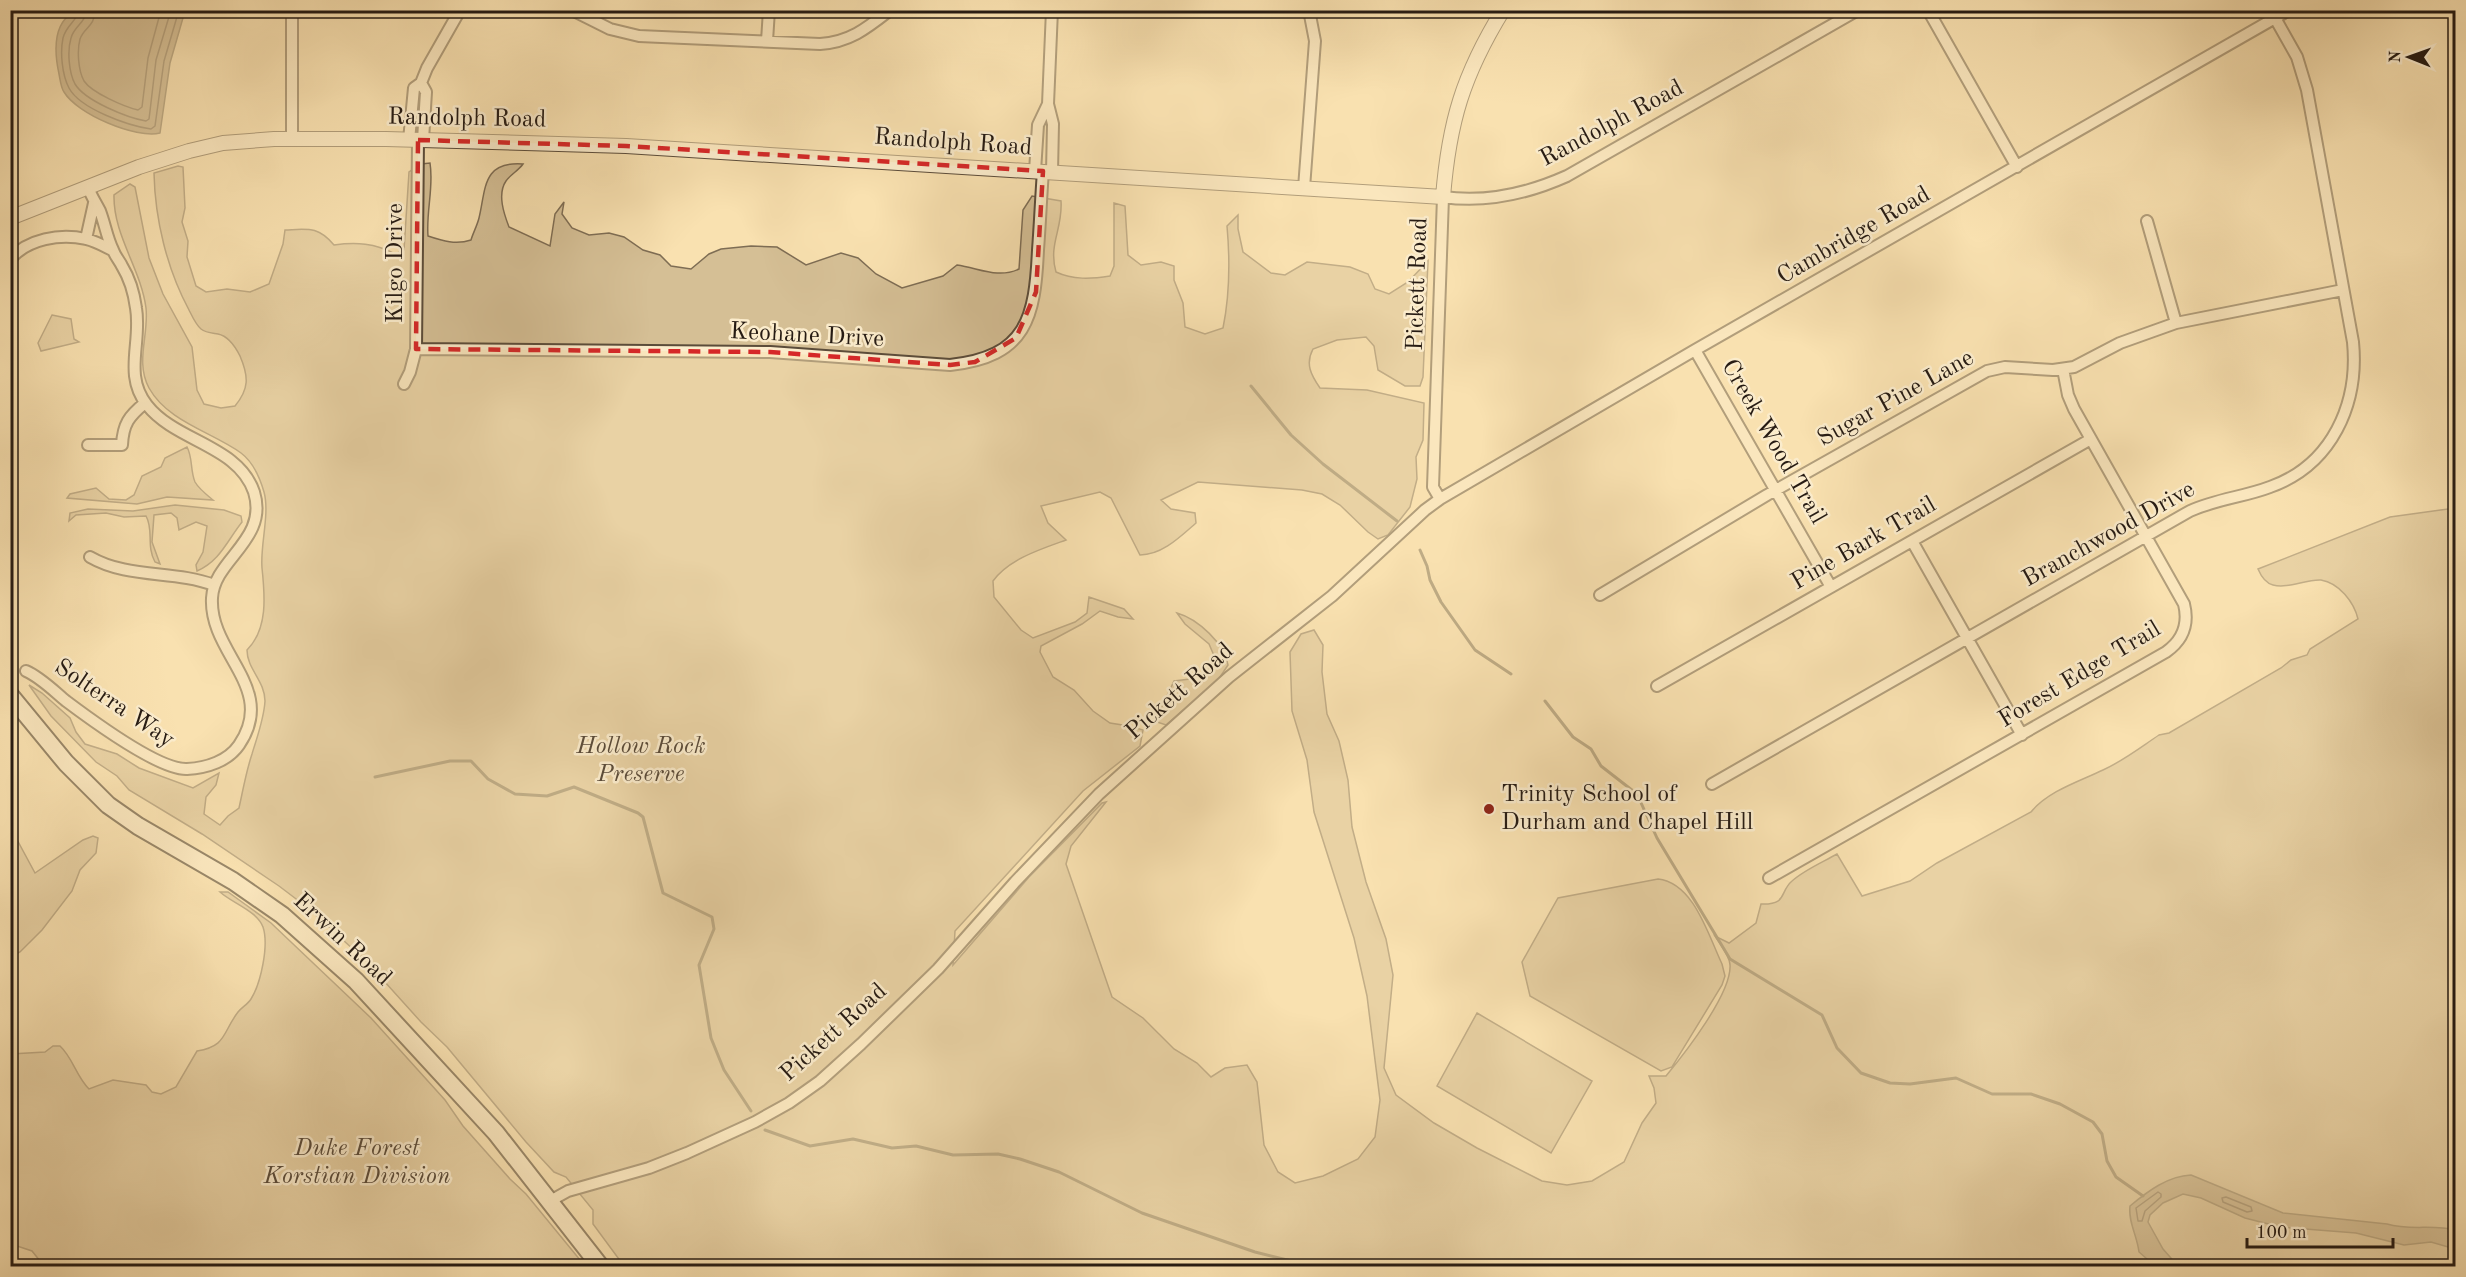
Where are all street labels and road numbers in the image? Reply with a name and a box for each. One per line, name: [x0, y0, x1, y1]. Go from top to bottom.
street label: Randolph Road: [1536, 76, 1688, 172]
street label: Randolph Road: [388, 106, 546, 132]
street label: Randolph Road: [873, 125, 1033, 161]
street label: Cambridge Road: [1773, 183, 1935, 289]
street label: Kilgo Drive: [384, 203, 408, 323]
street label: Pickett Road: [1404, 217, 1432, 351]
street label: Keohane Drive: [729, 320, 885, 352]
street label: Sugar Pine Lane: [1814, 346, 1978, 452]
street label: Creek Wood Trail: [1716, 356, 1830, 528]
street label: Branchwood Drive: [2019, 478, 2199, 592]
street label: Pine Bark Trail: [1788, 493, 1940, 595]
street label: Forest Edge Trail: [1995, 617, 2165, 733]
street label: Pickett Road: [1122, 639, 1238, 745]
street label: Solterra Way: [50, 655, 178, 753]
street label: Erwin Road: [288, 889, 396, 991]
street label: Pickett Road: [776, 979, 892, 1087]

